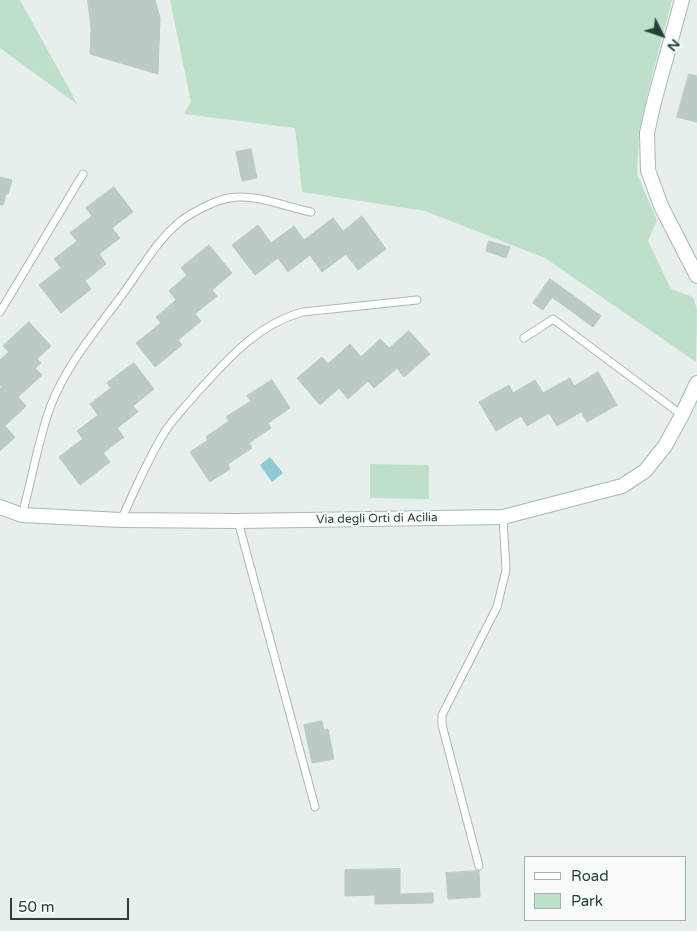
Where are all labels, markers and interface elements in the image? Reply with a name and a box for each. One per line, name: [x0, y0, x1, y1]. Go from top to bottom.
north arrow: [637, 10, 687, 60]
text: N: [664, 35, 684, 55]
street label: Via degli Orti di Acilia: [316, 511, 438, 527]
legend: [524, 856, 687, 921]
text: Road: [571, 867, 609, 885]
scale bar: [12, 888, 131, 920]
text: Park: [571, 892, 603, 910]
text: 50 m: [18, 898, 55, 916]

